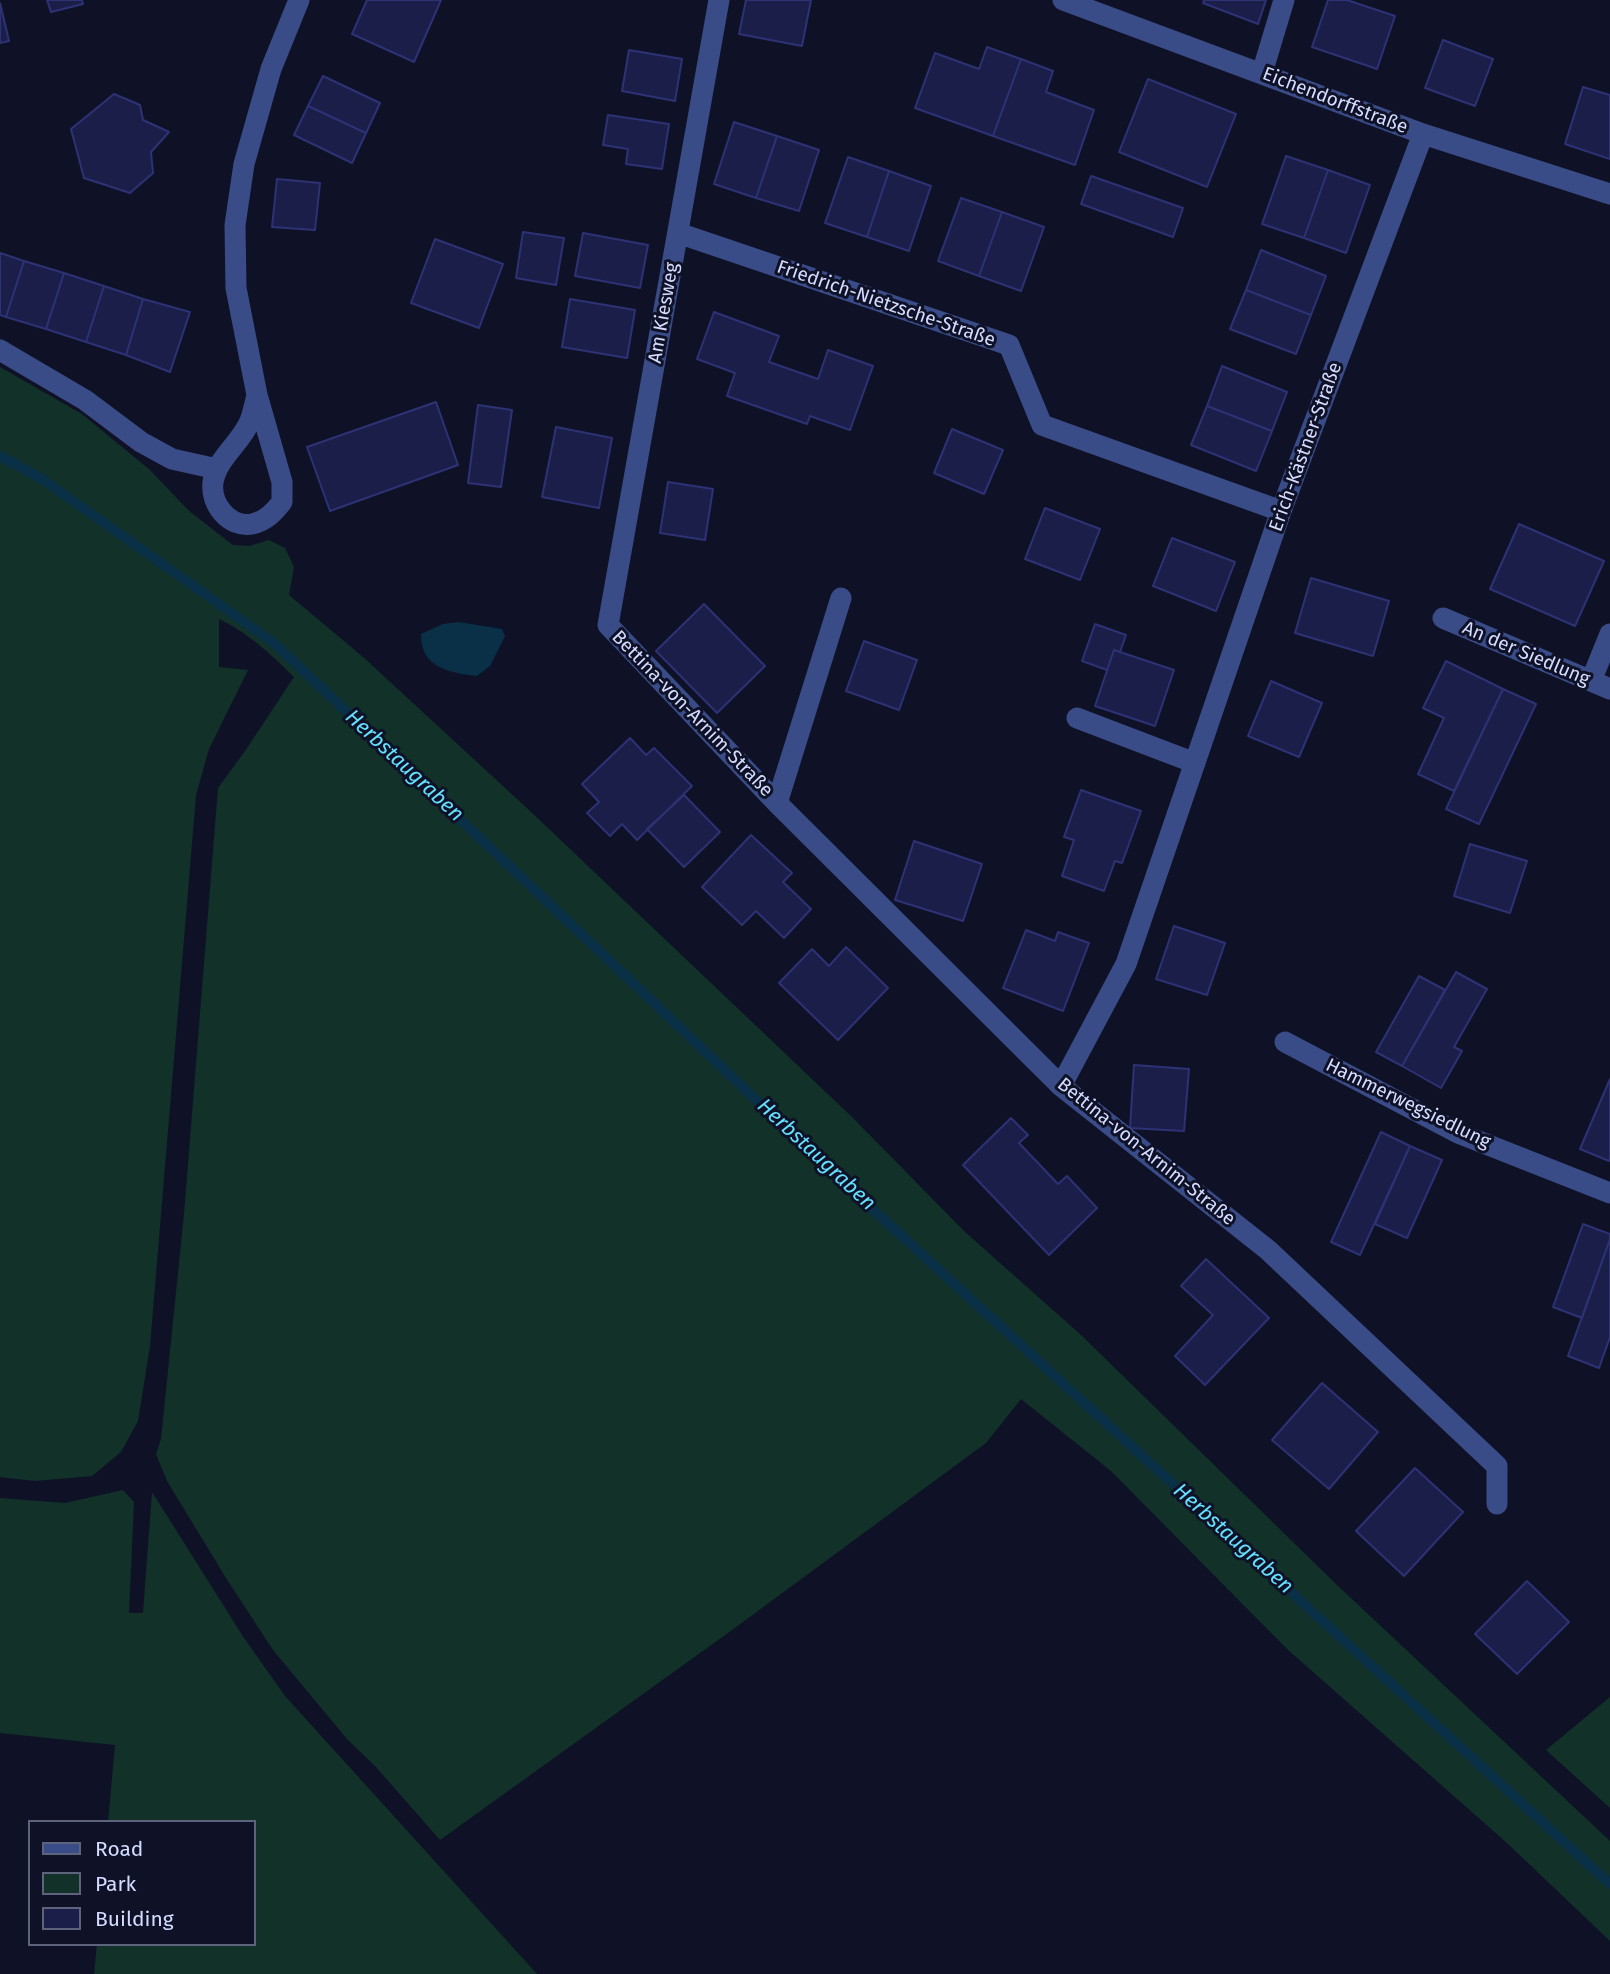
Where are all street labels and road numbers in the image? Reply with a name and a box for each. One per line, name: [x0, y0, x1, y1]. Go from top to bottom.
street label: Eichendorffstraße: [1259, 63, 1411, 139]
street label: Friedrich-Nietzsche-Straße: [774, 256, 998, 352]
street label: Am Kiesweg: [644, 261, 684, 365]
street label: Erich-Kästner-Straße: [1265, 359, 1347, 535]
street label: An der Siedlung: [1459, 617, 1593, 691]
street label: Bettina-von-Arnim-Straße: [607, 626, 777, 802]
street label: Hammerwegsiedlung: [1322, 1054, 1494, 1154]
street label: Bettina-von-Arnim-Straße: [1052, 1073, 1240, 1231]

